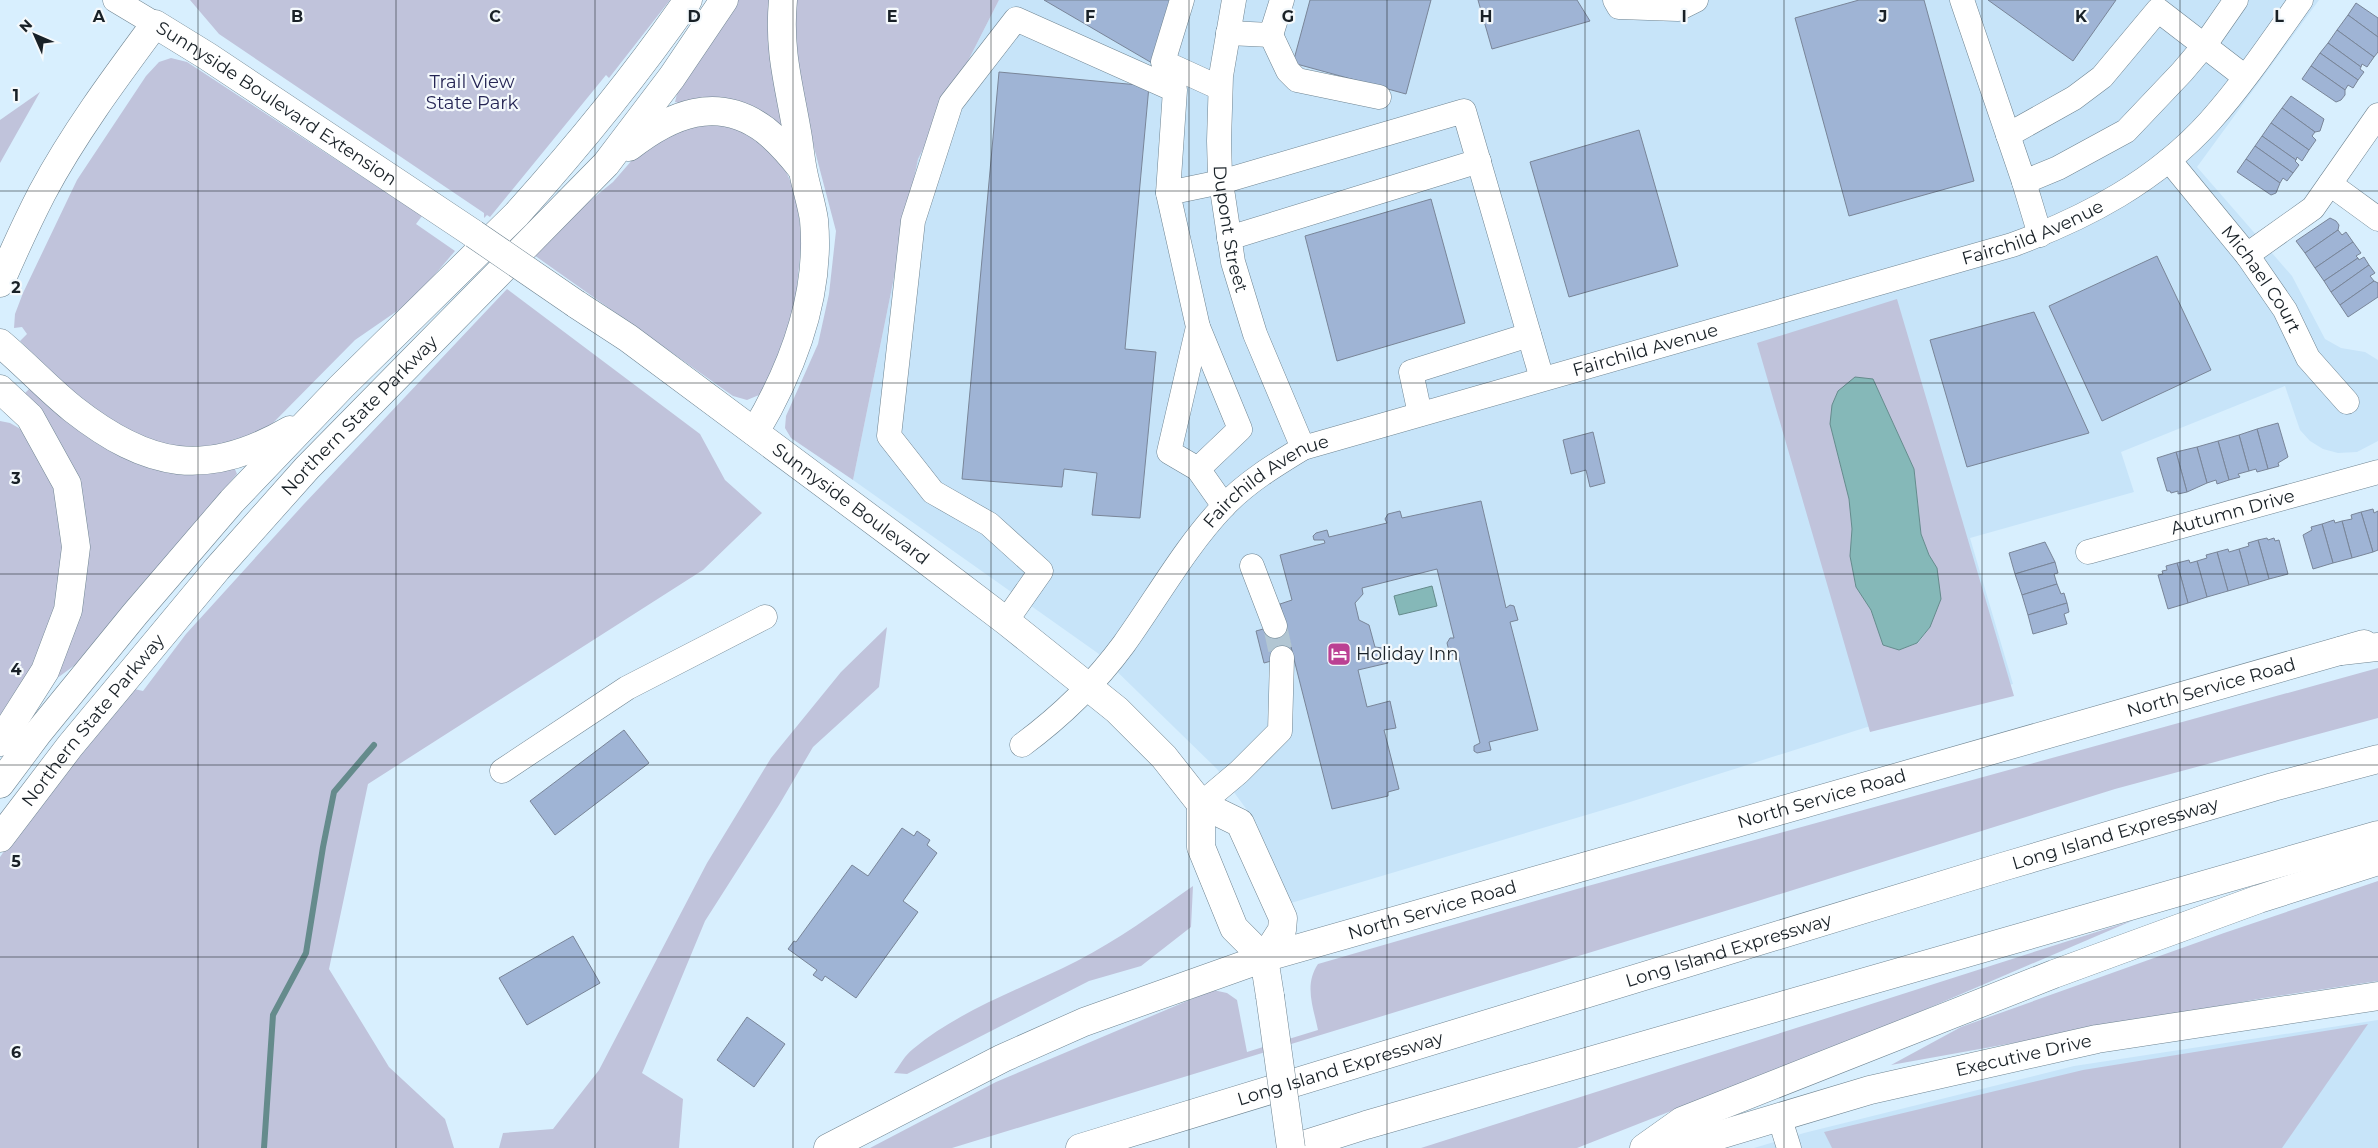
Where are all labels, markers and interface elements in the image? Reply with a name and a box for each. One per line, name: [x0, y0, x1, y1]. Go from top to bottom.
text: A: [92, 7, 106, 26]
text: B: [291, 7, 303, 26]
text: C: [489, 7, 501, 26]
text: D: [687, 7, 701, 26]
text: E: [887, 7, 897, 26]
text: F: [1085, 7, 1095, 26]
text: G: [1282, 7, 1294, 26]
text: H: [1480, 7, 1492, 26]
text: I: [1681, 7, 1687, 26]
text: J: [1878, 7, 1887, 26]
text: K: [2075, 7, 2088, 26]
text: L: [2274, 7, 2284, 26]
north arrow: [10, 10, 60, 60]
text: N: [15, 15, 36, 36]
street label: Sunnyside Boulevard Extension: [152, 16, 401, 190]
park label: Trail View State Park: [426, 71, 518, 114]
text: 1: [13, 86, 19, 105]
street label: Dupont Street: [1209, 165, 1253, 295]
street label: Fairchild Avenue: [1959, 195, 2107, 270]
street label: Michael Court: [2216, 221, 2305, 337]
text: 2: [11, 278, 21, 297]
street label: Fairchild Avenue: [1570, 319, 1721, 381]
street label: Northern State Parkway: [276, 331, 442, 500]
street label: Fairchild Avenue: [1199, 430, 1331, 532]
street label: Sunnyside Boulevard: [768, 438, 934, 570]
text: 3: [10, 469, 21, 488]
street label: Autumn Drive: [2168, 485, 2297, 540]
street label: Northern State Parkway: [17, 630, 169, 811]
hotel icon: Holiday Inn: [1326, 641, 1352, 667]
place label: Holiday Inn: [1356, 643, 1458, 665]
street label: North Service Road: [2124, 653, 2298, 722]
text: 4: [10, 660, 22, 679]
street label: North Service Road: [1735, 764, 1909, 833]
street label: Long Island Expressway: [2009, 793, 2221, 874]
text: 5: [11, 852, 21, 871]
street label: North Service Road: [1345, 875, 1519, 944]
street label: Long Island Expressway: [1623, 909, 1834, 992]
street label: Long Island Expressway: [1235, 1027, 1446, 1110]
street label: Executive Drive: [1954, 1030, 2094, 1081]
text: 6: [11, 1043, 21, 1062]

